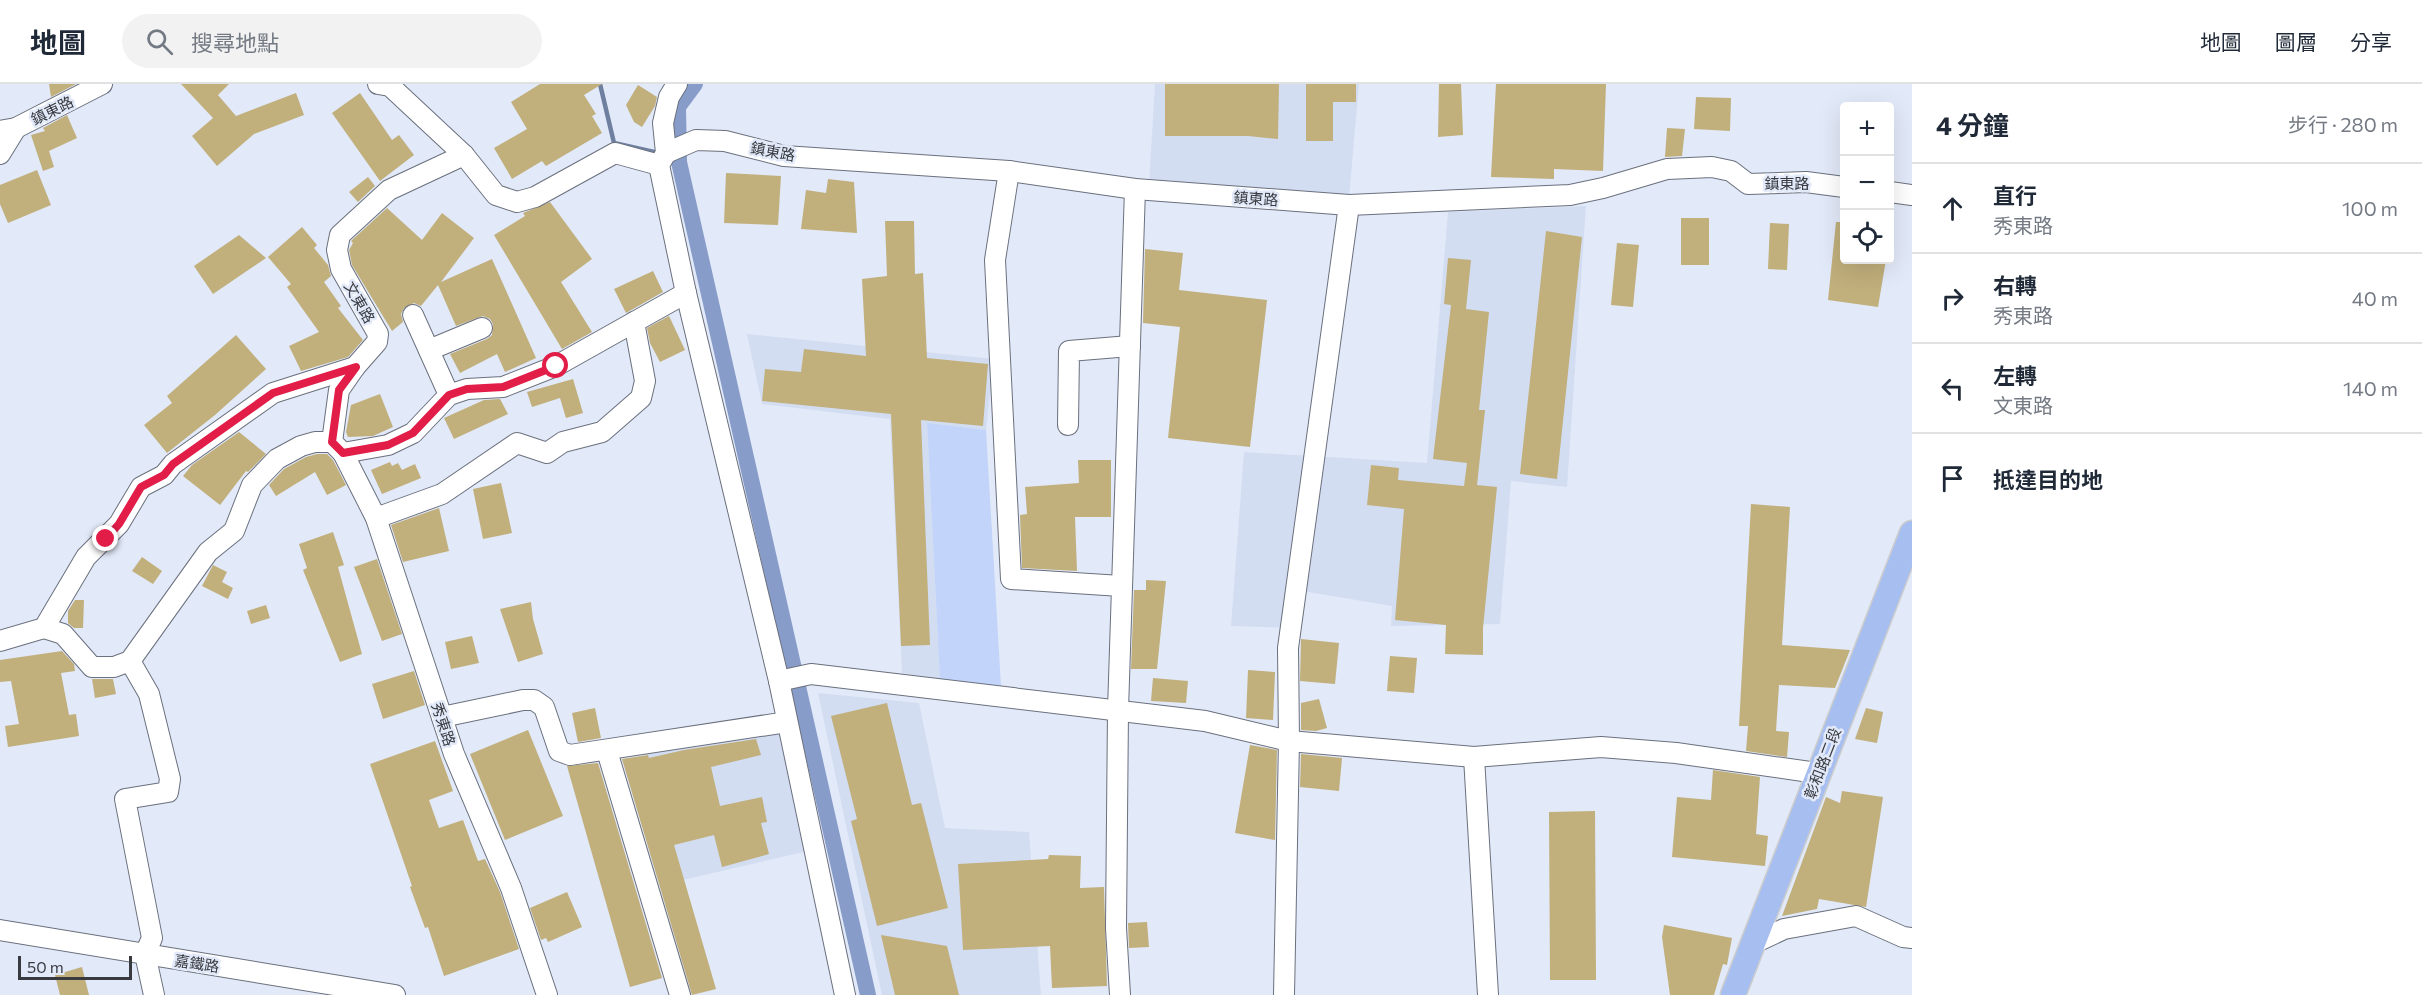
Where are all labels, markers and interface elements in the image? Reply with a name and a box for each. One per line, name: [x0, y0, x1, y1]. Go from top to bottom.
search box: [122, 14, 542, 68]
text: 地圖: [30, 25, 86, 59]
icon: search: [143, 25, 176, 58]
text: 搜尋地點: [191, 29, 279, 56]
text: 地圖: [2200, 29, 2242, 54]
text: 圖層: [2275, 29, 2317, 54]
text: 分享: [2350, 29, 2392, 54]
street label: 鎮東路: [28, 92, 76, 128]
map controls: [1840, 102, 1894, 264]
button: +: [1840, 102, 1894, 156]
text: 4 分鐘: [1936, 109, 2009, 140]
text: 步行 · 280 m: [2288, 112, 2398, 136]
street label: 鎮東路: [749, 138, 797, 164]
button: −: [1840, 156, 1894, 210]
street label: 鎮東路: [1764, 174, 1810, 192]
text: 直行: [1993, 182, 2037, 209]
street label: 鎮東路: [1233, 187, 1279, 209]
icon: ahead: [1936, 192, 1969, 225]
text: 100 m: [2342, 196, 2398, 220]
button: locate: [1840, 210, 1894, 264]
text: 秀東路: [1993, 213, 2053, 237]
text: 右轉: [1993, 272, 2037, 299]
street label: 文東路: [341, 278, 379, 326]
icon: right: [1936, 282, 1969, 315]
text: 40 m: [2352, 286, 2398, 310]
text: 秀東路: [1993, 303, 2053, 327]
route start: [542, 352, 568, 378]
text: 左轉: [1993, 362, 2037, 389]
icon: left: [1936, 372, 1969, 405]
text: 140 m: [2343, 376, 2398, 400]
text: 文東路: [1993, 393, 2053, 417]
icon: arrive: [1936, 462, 1969, 495]
text: 抵達目的地: [1993, 466, 2103, 493]
route end: [92, 525, 118, 551]
street label: 秀東路: [428, 700, 460, 748]
street label: 彰和路二段: [1800, 725, 1844, 801]
street label: 嘉鐵路: [173, 951, 221, 975]
scale bar: [18, 953, 132, 980]
text: 50 m: [27, 957, 64, 976]

